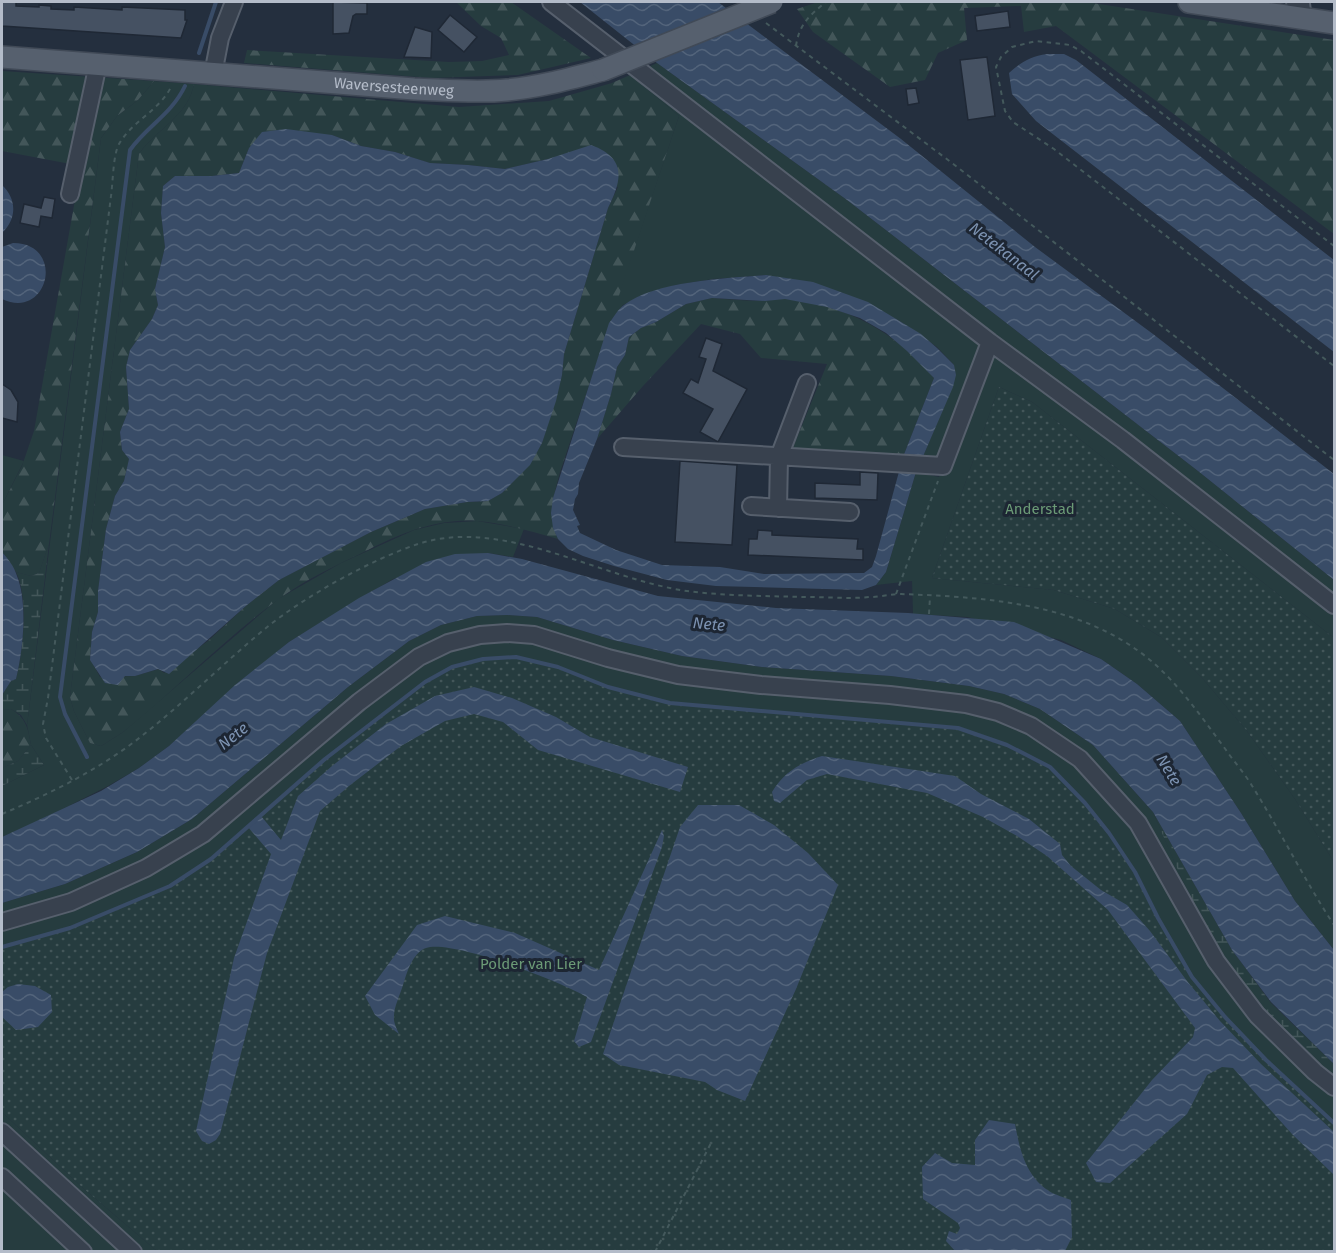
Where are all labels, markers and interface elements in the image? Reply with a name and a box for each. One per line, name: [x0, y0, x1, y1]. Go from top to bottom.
street label: Waversesteenweg: [333, 74, 454, 100]
water label: Netekanaal: [966, 218, 1042, 284]
park label: Anderstad: [1005, 500, 1075, 518]
water label: Nete: [692, 613, 726, 635]
water label: Nete: [214, 718, 252, 754]
water label: Nete: [1152, 751, 1186, 789]
park label: Polder van Lier: [480, 955, 582, 973]

